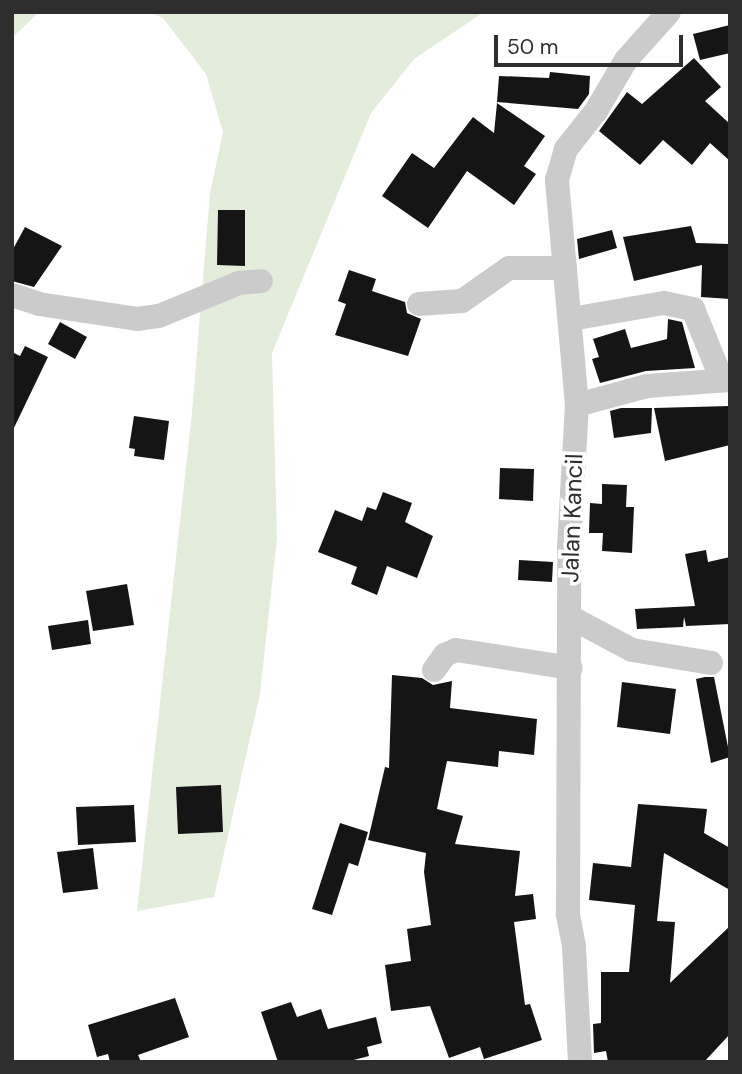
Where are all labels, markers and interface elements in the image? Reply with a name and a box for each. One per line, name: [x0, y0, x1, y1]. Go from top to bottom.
scale bar: [497, 21, 686, 65]
text: 50 m: [507, 33, 558, 61]
street label: Jalan Kancil: [555, 453, 589, 583]

